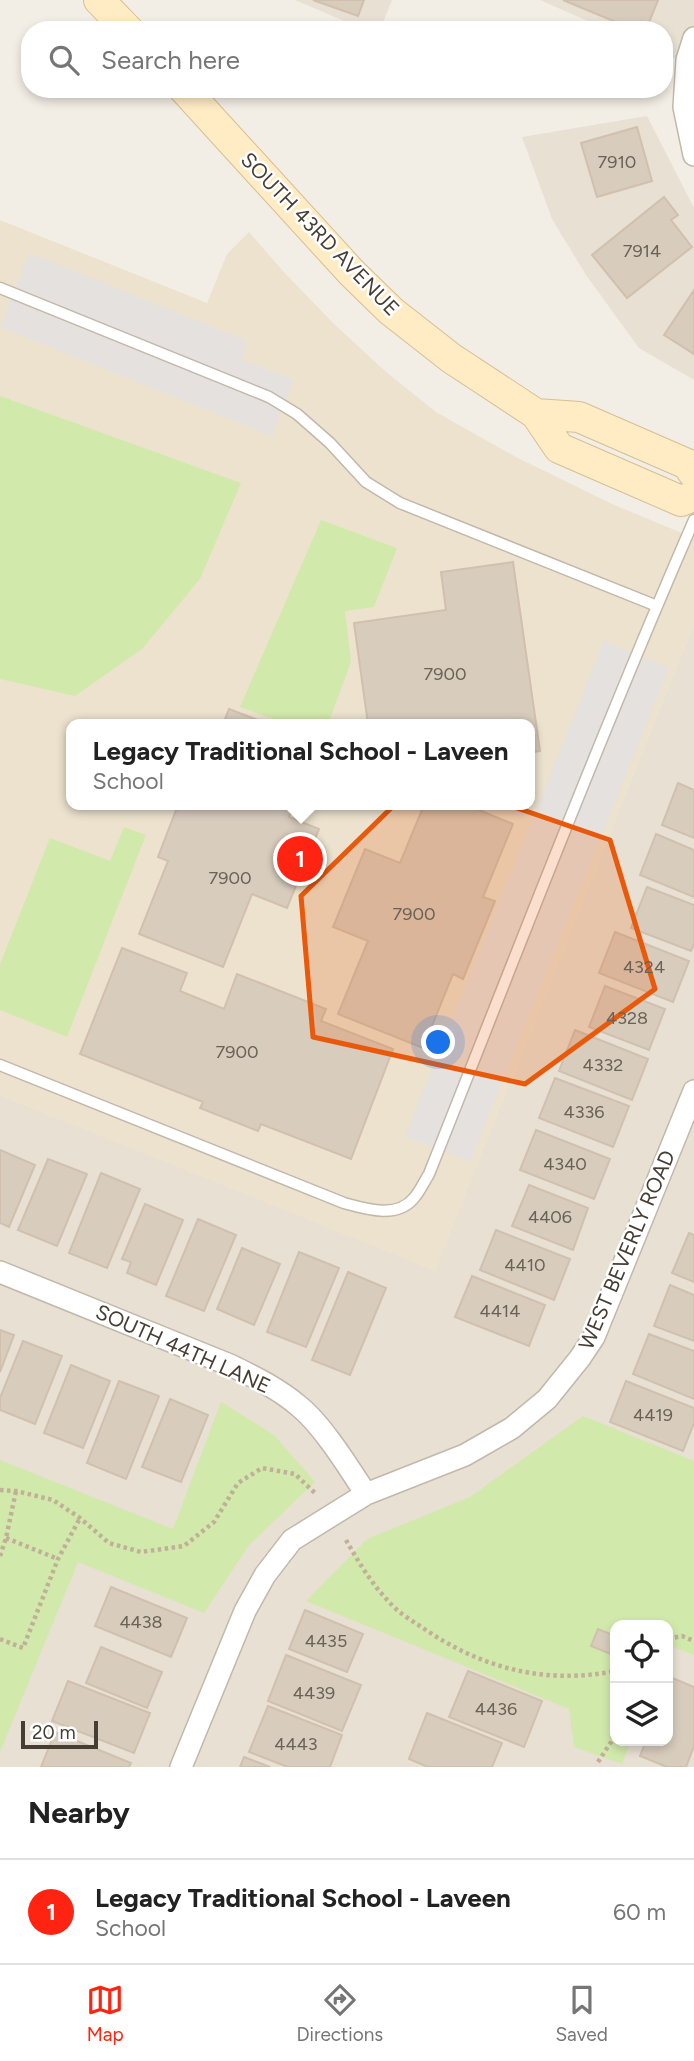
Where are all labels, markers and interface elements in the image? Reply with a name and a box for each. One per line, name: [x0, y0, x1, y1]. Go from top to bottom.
search box: [21, 21, 673, 98]
icon: search: [45, 41, 83, 79]
text: Search here: [101, 44, 240, 76]
street label: SOUTH 43RD AVENUE: [236, 147, 405, 321]
house number: 7910: [598, 151, 636, 173]
house number: 7914: [623, 240, 661, 262]
house number: 7900: [424, 663, 466, 685]
popup: [66, 719, 535, 810]
text: Legacy Traditional School - Laveen: [93, 735, 508, 767]
text: School: [93, 767, 164, 795]
pin: 1: [277, 833, 323, 885]
house number: 7900: [209, 867, 251, 889]
house number: 7900: [393, 903, 435, 925]
house number: 4324: [623, 956, 665, 978]
house number: 4328: [606, 1007, 648, 1029]
your location: [421, 1025, 455, 1059]
house number: 7900: [216, 1041, 258, 1063]
house number: 4332: [583, 1054, 623, 1076]
house number: 4336: [564, 1101, 604, 1123]
street label: WEST BEVERLY ROAD: [573, 1146, 680, 1353]
house number: 4340: [543, 1153, 587, 1175]
house number: 4406: [528, 1206, 572, 1228]
house number: 4410: [504, 1254, 546, 1276]
street label: SOUTH 44TH LANE: [92, 1299, 275, 1398]
house number: 4414: [480, 1300, 520, 1322]
house number: 4419: [633, 1404, 673, 1426]
house number: 4438: [119, 1611, 163, 1633]
map controls: [610, 1620, 673, 1746]
button: locate: [610, 1620, 673, 1683]
house number: 4435: [305, 1630, 347, 1652]
house number: 4439: [293, 1682, 335, 1704]
button: layers: [610, 1683, 673, 1746]
house number: 4436: [475, 1698, 517, 1720]
scale bar: [21, 1718, 98, 1750]
text: 20 m: [32, 1721, 76, 1744]
house number: 4443: [274, 1733, 318, 1755]
text: Nearby: [28, 1794, 130, 1831]
text: Legacy Traditional School - Laveen: [95, 1882, 511, 1914]
text: 1: [46, 1898, 56, 1926]
text: 60 m: [613, 1898, 666, 1926]
text: School: [95, 1914, 166, 1942]
tab: Map: [86, 1981, 124, 2046]
tab: Directions: [296, 1981, 383, 2046]
tab: Saved: [555, 1981, 608, 2046]

